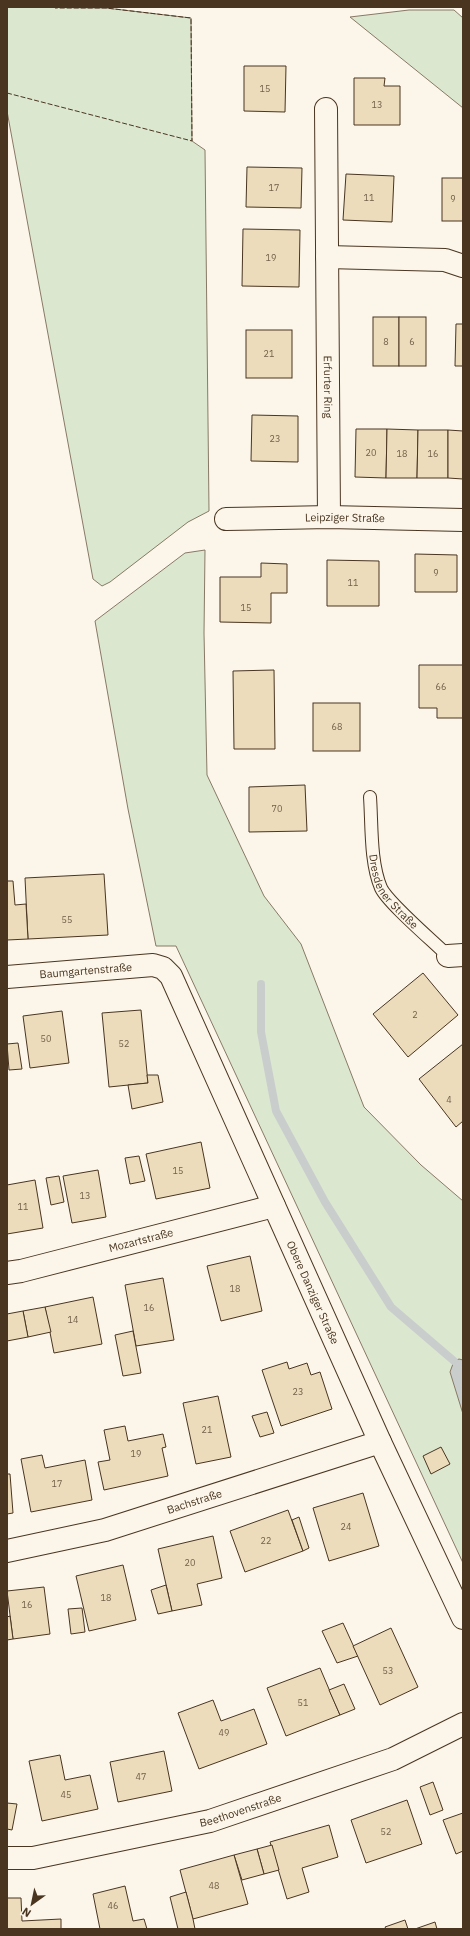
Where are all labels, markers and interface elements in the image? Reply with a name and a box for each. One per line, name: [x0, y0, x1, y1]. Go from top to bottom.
house number: 15: [260, 83, 270, 94]
house number: 13: [372, 99, 382, 110]
house number: 17: [269, 182, 279, 193]
house number: 11: [364, 192, 374, 203]
house number: 9: [450, 193, 456, 204]
house number: 19: [266, 252, 276, 263]
house number: 8: [383, 336, 389, 347]
house number: 6: [409, 336, 415, 347]
house number: 21: [264, 348, 274, 359]
street label: Erfurter Ring: [321, 356, 335, 419]
house number: 23: [270, 433, 280, 444]
house number: 20: [366, 447, 376, 458]
house number: 18: [397, 448, 407, 459]
house number: 16: [428, 448, 438, 459]
street label: Leipziger Straße: [305, 510, 385, 525]
house number: 9: [433, 567, 439, 578]
house number: 11: [348, 577, 358, 588]
house number: 15: [241, 602, 251, 613]
house number: 66: [436, 681, 446, 692]
house number: 68: [332, 721, 342, 732]
house number: 70: [272, 803, 282, 814]
street label: Dresdener Straße: [366, 853, 421, 932]
house number: 55: [62, 914, 72, 925]
street label: Baumgartenstraße: [39, 960, 133, 981]
house number: 2: [412, 1009, 418, 1020]
house number: 50: [41, 1033, 51, 1044]
house number: 52: [119, 1038, 129, 1049]
house number: 4: [446, 1094, 452, 1105]
house number: 15: [173, 1165, 183, 1176]
house number: 13: [80, 1190, 90, 1201]
house number: 11: [18, 1201, 28, 1212]
street label: Mozartstraße: [107, 1225, 175, 1255]
street label: Obere Danziger Straße: [284, 1238, 342, 1346]
house number: 18: [230, 1283, 240, 1294]
house number: 16: [144, 1302, 154, 1313]
house number: 14: [68, 1314, 78, 1325]
house number: 23: [293, 1386, 303, 1397]
house number: 21: [202, 1424, 212, 1435]
house number: 19: [131, 1448, 141, 1459]
house number: 17: [52, 1478, 62, 1489]
street label: Bachstraße: [165, 1486, 224, 1517]
house number: 24: [341, 1521, 351, 1532]
house number: 22: [261, 1535, 271, 1546]
house number: 20: [185, 1557, 195, 1568]
house number: 18: [101, 1592, 111, 1603]
house number: 16: [22, 1599, 32, 1610]
house number: 53: [383, 1665, 393, 1676]
house number: 51: [298, 1697, 308, 1708]
house number: 49: [219, 1727, 229, 1738]
house number: 47: [136, 1771, 146, 1782]
house number: 45: [61, 1789, 71, 1800]
street label: Beethovenstraße: [198, 1790, 283, 1830]
house number: 52: [381, 1826, 391, 1837]
house number: 48: [209, 1880, 219, 1891]
north arrow: [12, 1884, 52, 1924]
house number: 46: [108, 1900, 118, 1911]
text: N: [19, 1904, 34, 1920]

